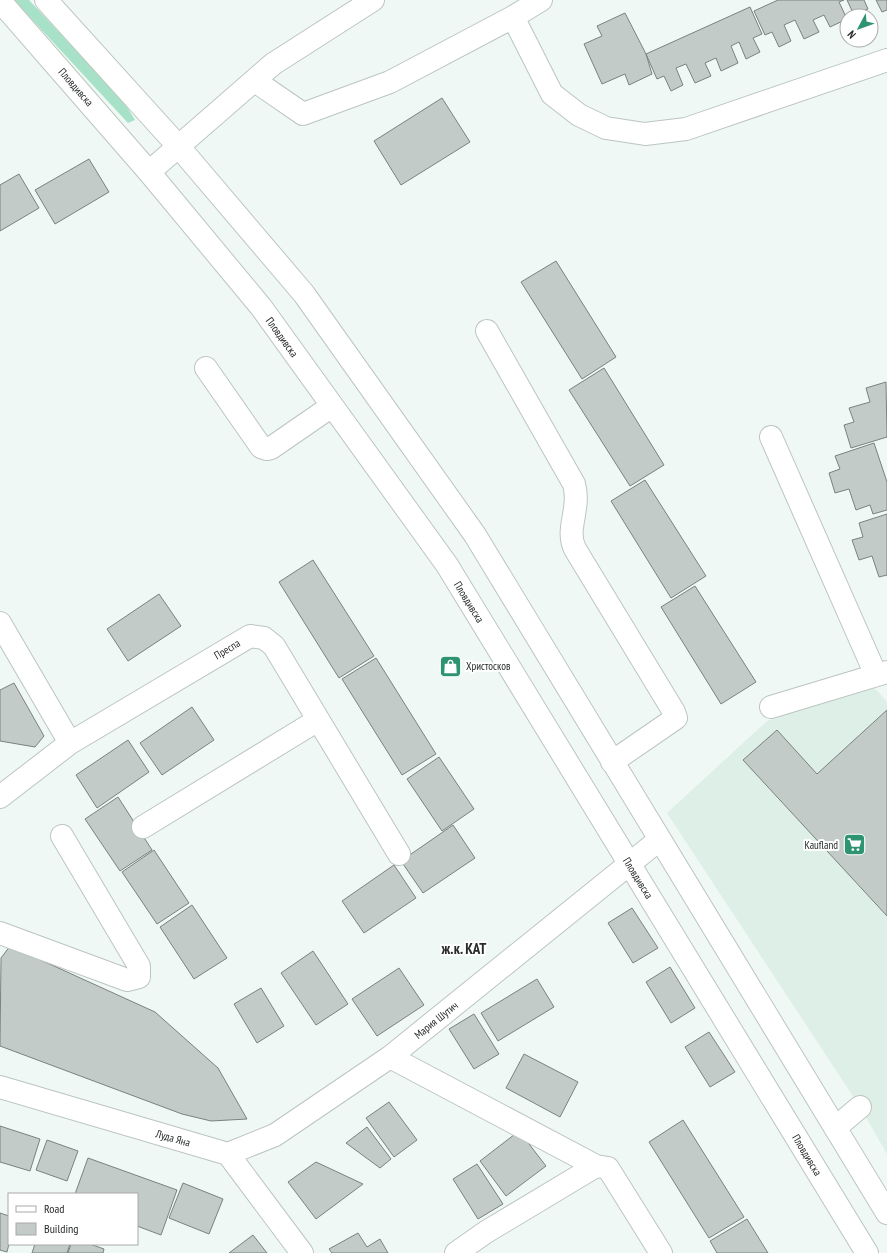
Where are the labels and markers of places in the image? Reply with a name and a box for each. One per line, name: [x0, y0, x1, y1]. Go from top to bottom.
shop icon: Христосков: [437, 653, 463, 679]
place label: Христосков: [466, 659, 511, 673]
supermarket icon: Kaufland: [841, 832, 867, 858]
place label: Kaufland: [804, 838, 838, 852]

